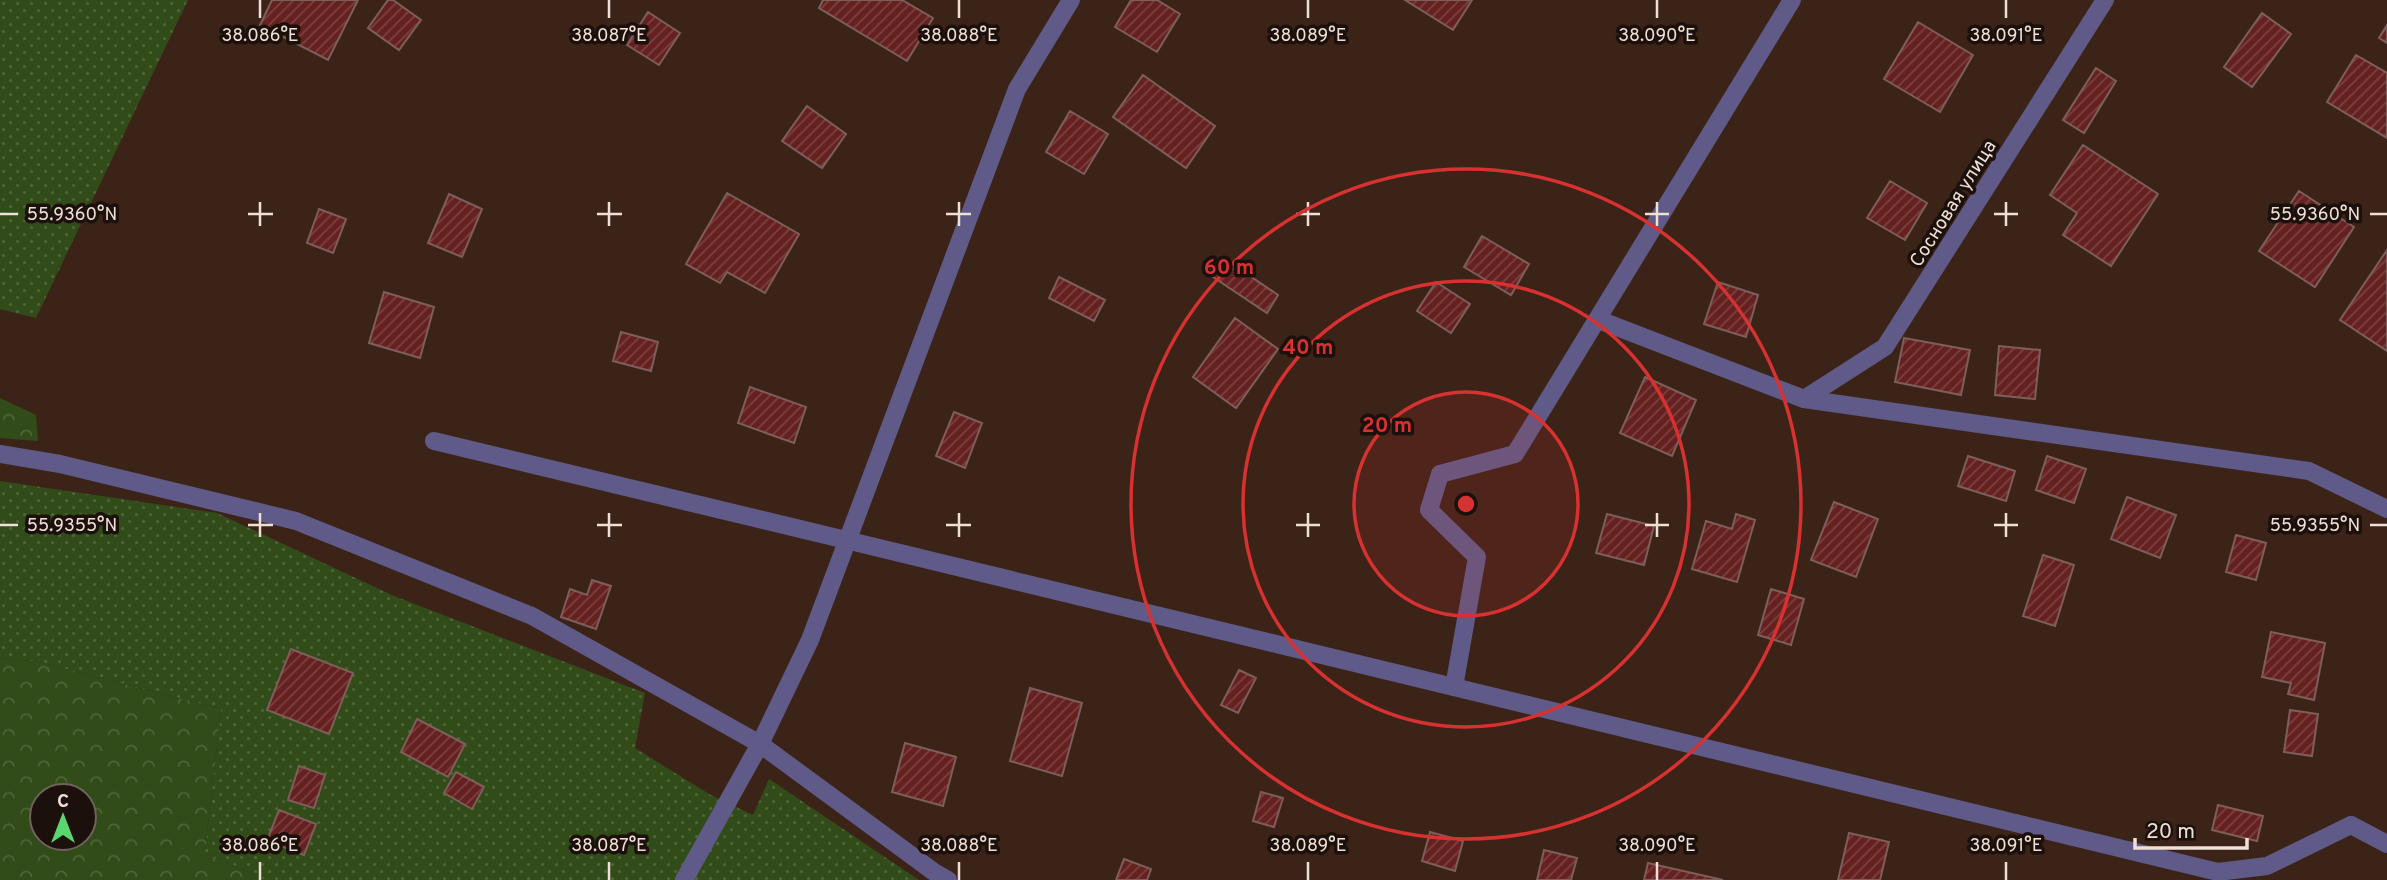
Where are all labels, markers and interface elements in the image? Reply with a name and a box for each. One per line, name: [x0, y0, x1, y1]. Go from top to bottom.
text: 38.086°E: [221, 25, 299, 48]
text: 38.087°E: [571, 25, 647, 48]
text: 38.088°E: [920, 25, 998, 48]
text: 38.089°E: [1270, 25, 1346, 48]
text: 38.090°E: [1618, 25, 1696, 48]
text: 38.091°E: [1970, 25, 2042, 48]
street label: Сосновая улица: [1905, 136, 2002, 272]
text: 55.9360°N: [27, 204, 117, 227]
text: 55.9360°N: [2270, 204, 2360, 227]
text: 60 m: [1204, 255, 1254, 282]
text: 40 m: [1283, 335, 1333, 362]
text: 20 m: [1362, 413, 1412, 440]
centre of rings: [1454, 492, 1478, 516]
text: 55.9355°N: [27, 515, 117, 538]
text: 55.9355°N: [2270, 515, 2360, 538]
north arrow: [28, 782, 98, 852]
text: С: [57, 790, 69, 814]
scale bar: [2135, 806, 2247, 850]
text: 20 m: [2146, 819, 2195, 846]
text: 38.086°E: [221, 835, 299, 858]
text: 38.087°E: [571, 835, 647, 858]
text: 38.088°E: [920, 835, 998, 858]
text: 38.089°E: [1270, 835, 1346, 858]
text: 38.090°E: [1618, 835, 1696, 858]
text: 38.091°E: [1970, 835, 2042, 858]

